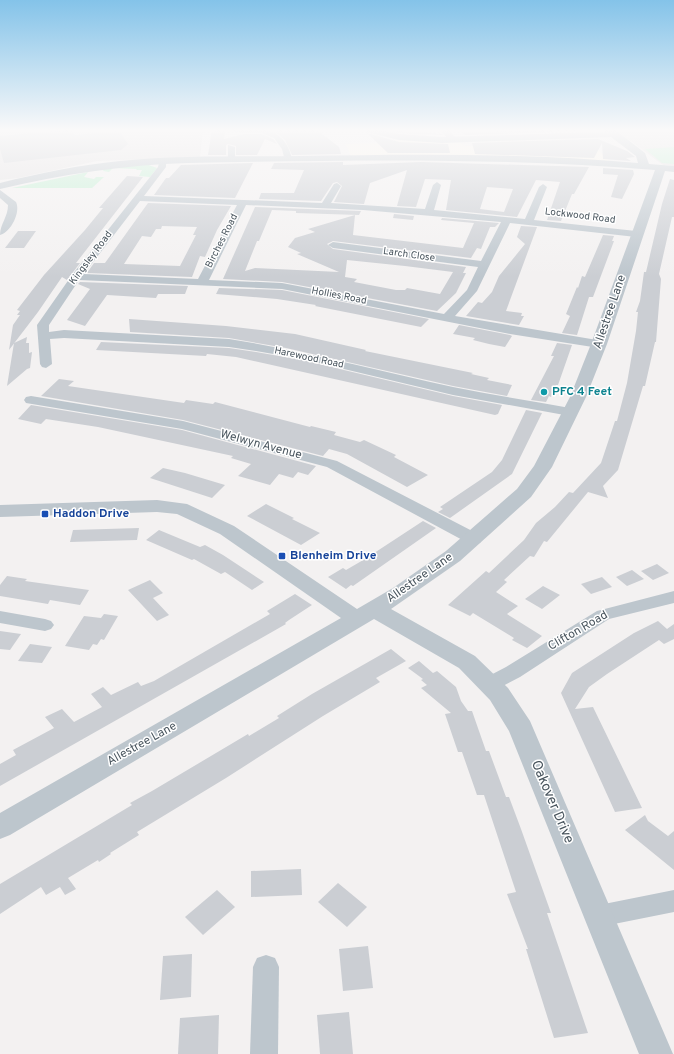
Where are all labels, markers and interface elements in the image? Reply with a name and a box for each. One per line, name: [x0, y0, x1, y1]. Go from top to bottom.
street label: Lockwood Road: [544, 205, 616, 227]
street label: Birches Road: [203, 212, 241, 270]
street label: Kingsley Road: [67, 229, 115, 287]
street label: Larch Close: [382, 245, 436, 265]
street label: Allestree Lane: [590, 273, 630, 351]
street label: Hollies Road: [310, 284, 368, 308]
street label: Harewood Road: [273, 344, 345, 372]
place label: PFC 4 Feet: [552, 384, 612, 400]
marker: PFC 4 Feet: [539, 387, 549, 397]
street label: Welwyn Avenue: [219, 426, 303, 464]
place label: Haddon Drive: [53, 506, 129, 522]
marker: Haddon Drive: [40, 509, 50, 519]
place label: Blenheim Drive: [290, 548, 377, 564]
street label: Allestree Lane: [384, 549, 456, 607]
marker: Blenheim Drive: [277, 551, 287, 561]
street label: Clifton Road: [545, 607, 611, 655]
street label: Allestree Lane: [104, 718, 180, 770]
street label: Oakover Drive: [527, 758, 577, 846]

